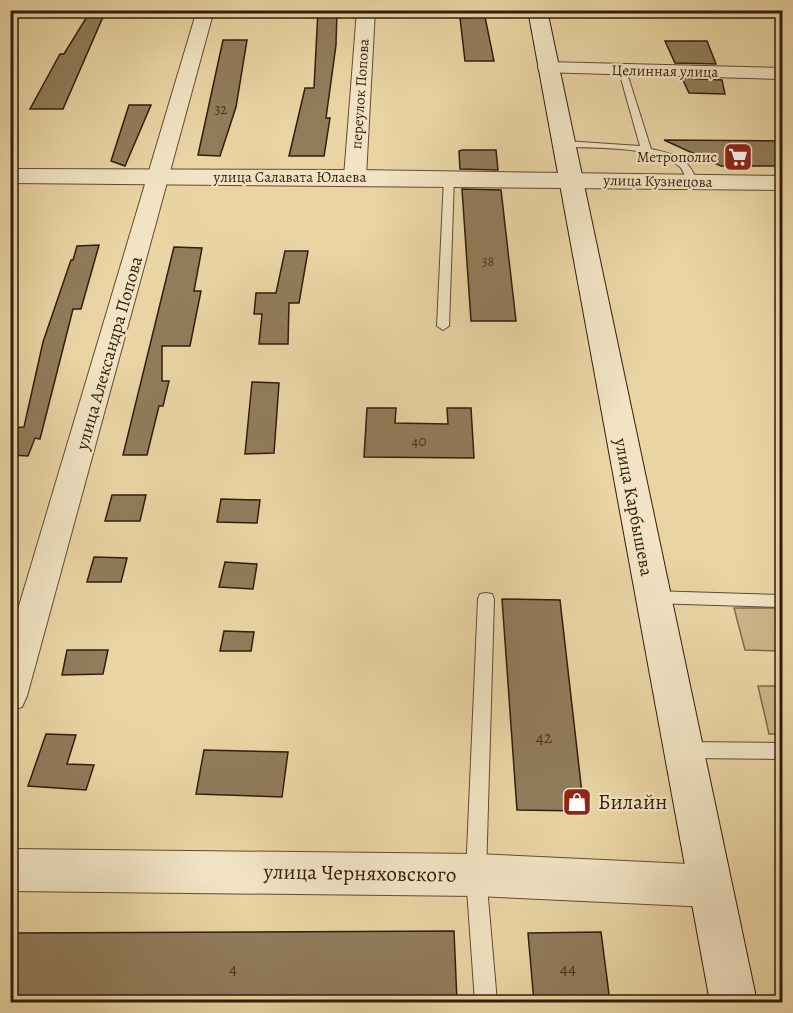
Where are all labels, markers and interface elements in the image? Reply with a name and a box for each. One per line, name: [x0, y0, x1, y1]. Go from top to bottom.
street label: переулок Попова: [346, 38, 374, 150]
street label: Целинная улица: [612, 60, 719, 82]
house number: 32: [215, 100, 228, 119]
supermarket icon: Метрополис: [722, 141, 754, 173]
place label: Метрополис: [637, 147, 717, 167]
street label: улица Салавата Юлаева: [213, 167, 366, 187]
street label: улица Кузнецова: [602, 170, 713, 192]
house number: 38: [482, 252, 495, 271]
street label: улица Александра Попова: [70, 253, 148, 454]
house number: 40: [412, 431, 426, 451]
street label: улица Карбышева: [609, 435, 659, 579]
house number: 42: [536, 725, 553, 749]
shop icon: Билайн: [561, 786, 593, 818]
place label: Билайн: [598, 788, 667, 816]
street label: улица Черняховского: [262, 857, 457, 889]
house number: 4: [229, 956, 237, 980]
house number: 44: [560, 956, 576, 980]

